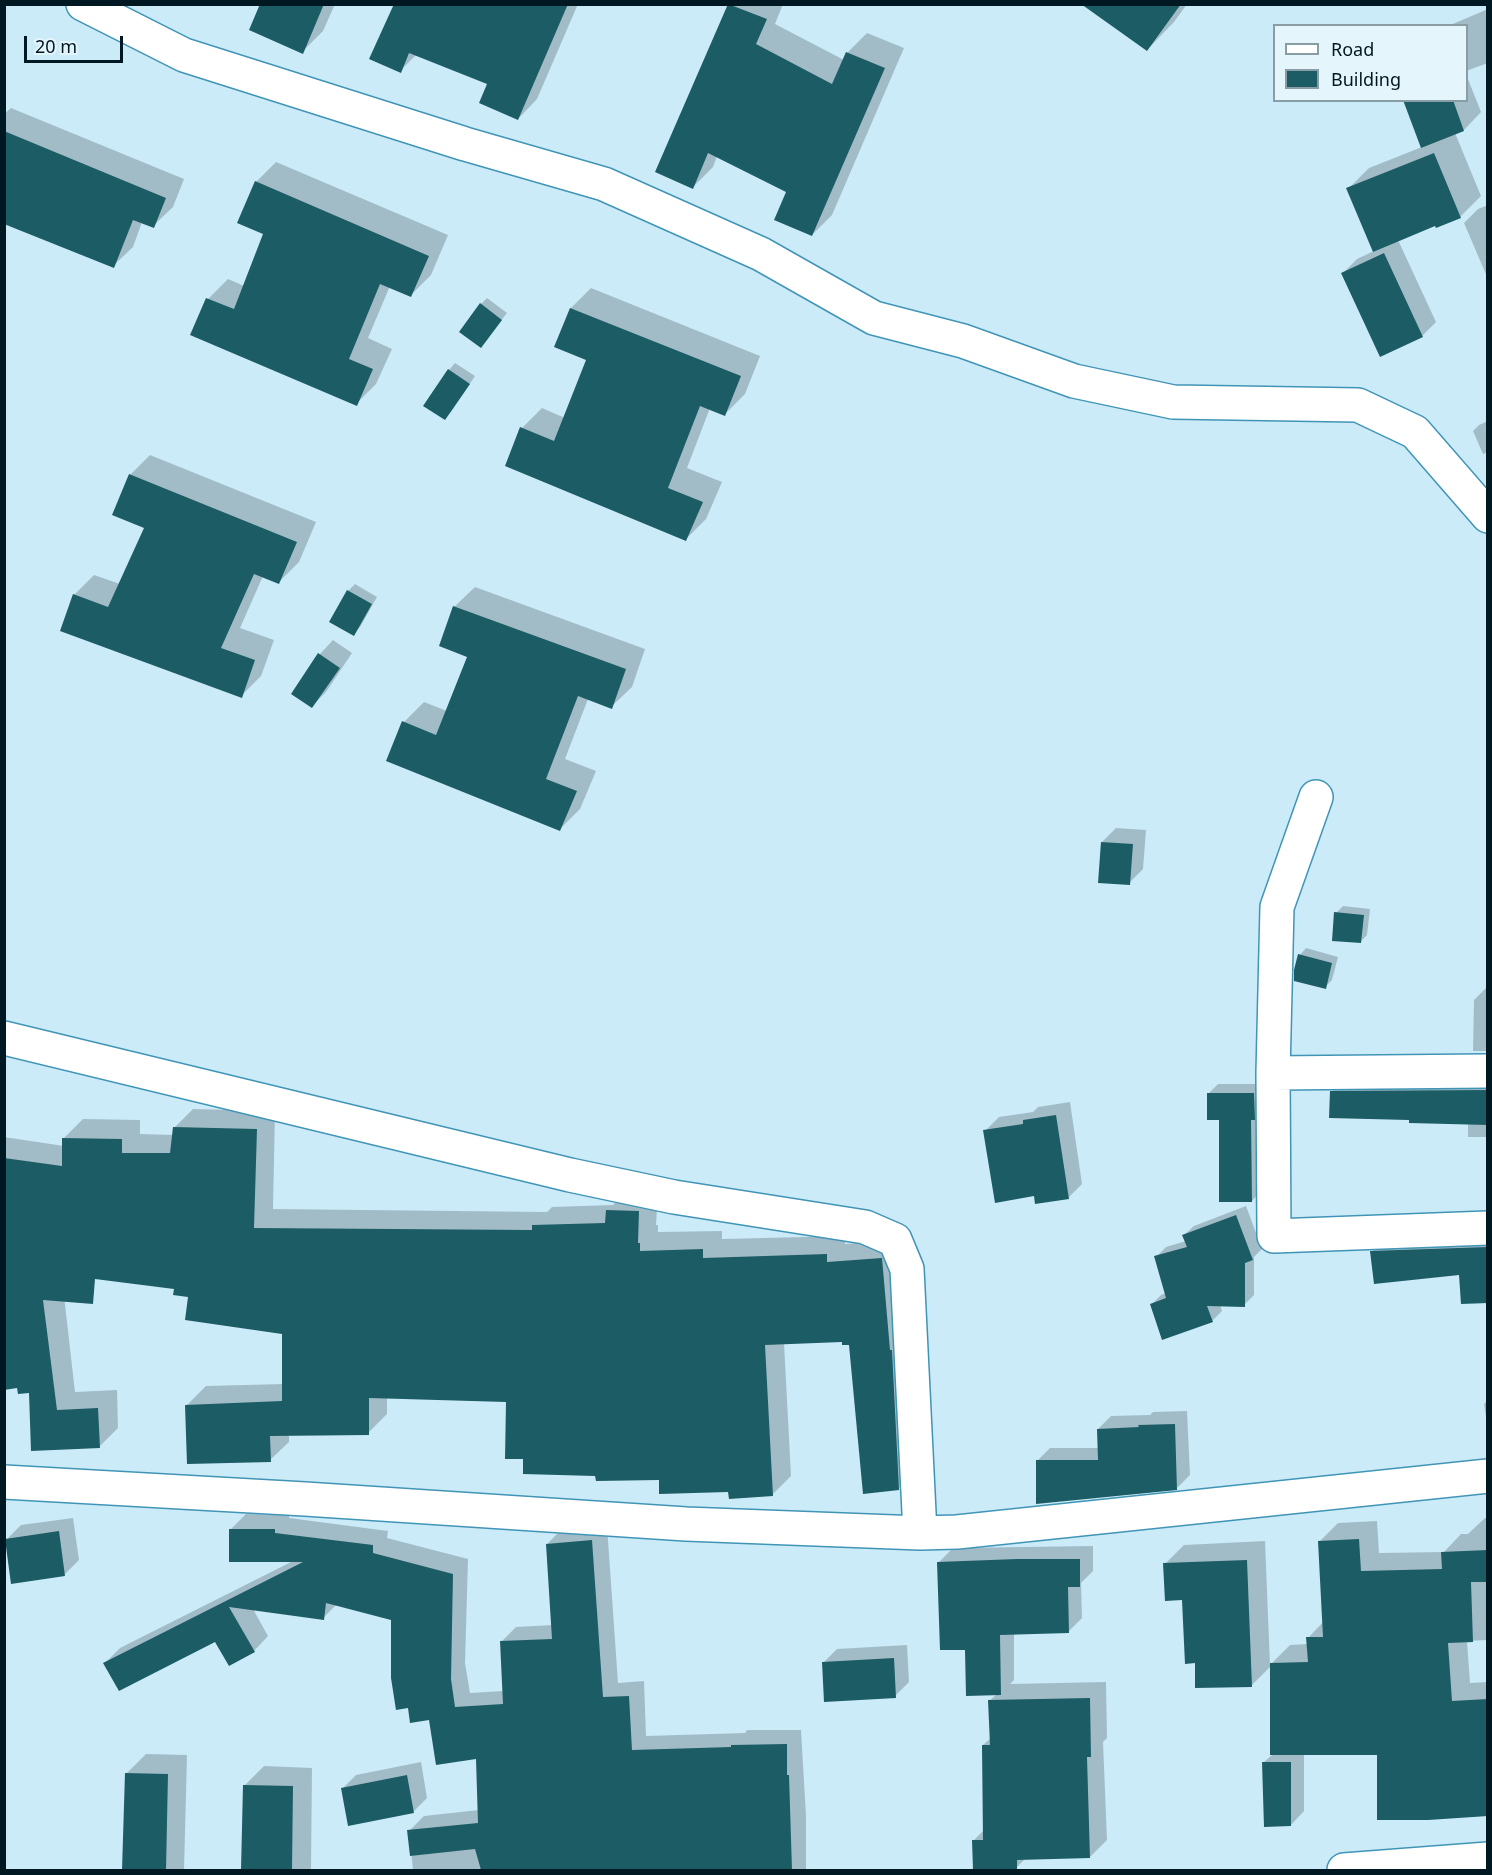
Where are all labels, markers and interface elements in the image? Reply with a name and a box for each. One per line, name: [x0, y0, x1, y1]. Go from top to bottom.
scale bar: [27, 24, 126, 62]
legend: [1273, 24, 1468, 102]
text: 20 m: [35, 34, 77, 58]
text: Road: [1331, 37, 1374, 61]
text: Building: [1331, 67, 1401, 91]

